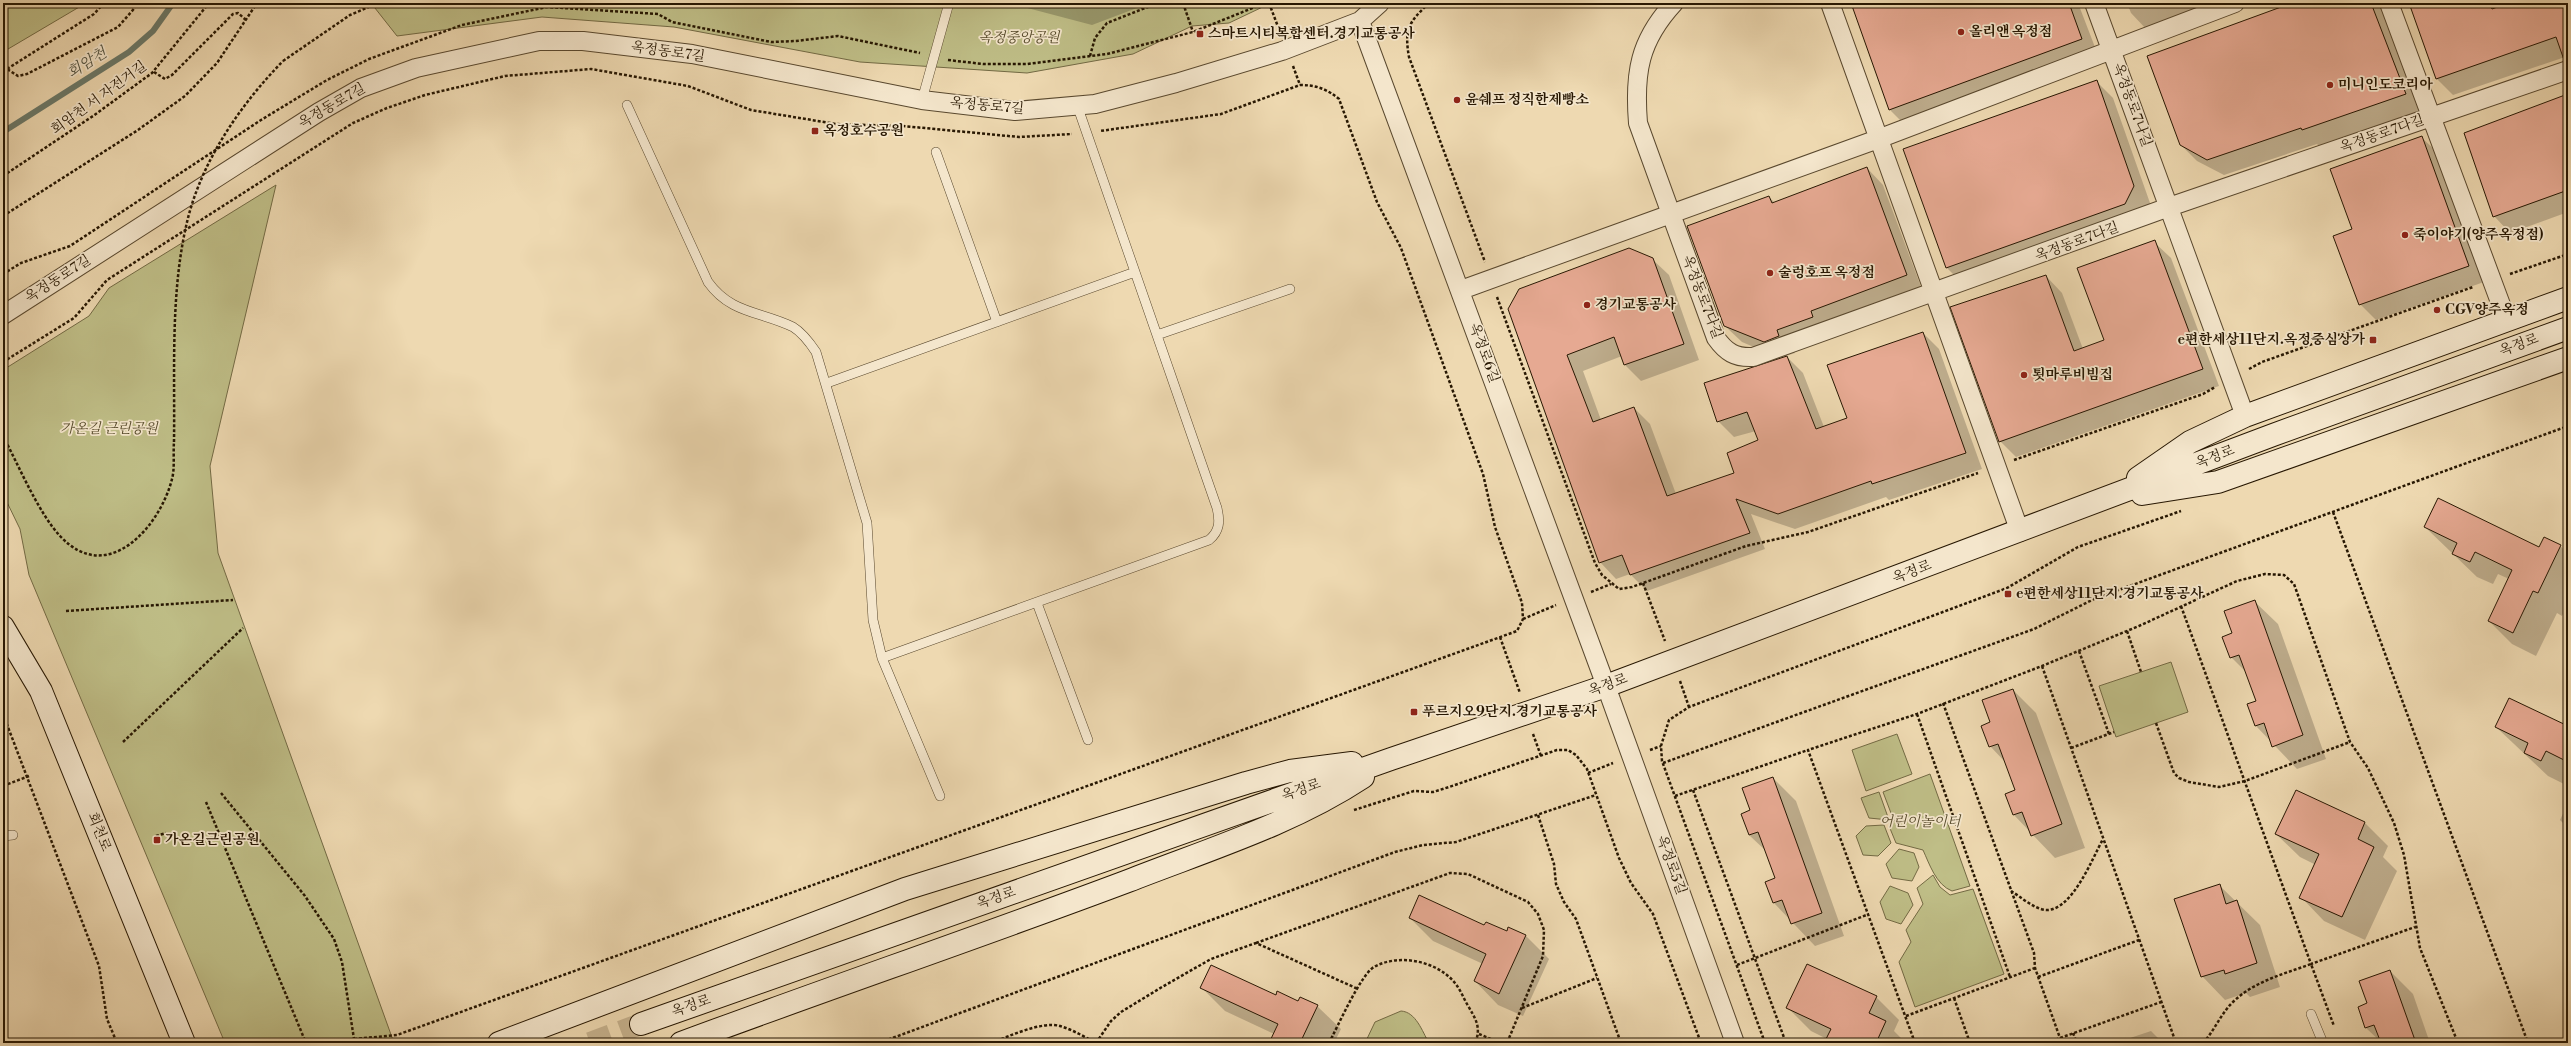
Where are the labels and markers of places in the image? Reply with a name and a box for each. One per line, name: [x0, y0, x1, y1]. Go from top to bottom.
place label: 올리앤 옥정점: [1969, 23, 2052, 41]
place label: 스마트시티복합센터.경기교통공사: [1208, 25, 1415, 43]
marker: 올리앤 옥정점: [1956, 27, 1966, 37]
marker: 스마트시티복합센터.경기교통공사: [1195, 29, 1205, 39]
place label: 미니인도코리아: [2338, 76, 2433, 94]
marker: 미니인도코리아: [2325, 80, 2335, 90]
place label: 윤쉐프 정직한제빵소: [1465, 91, 1589, 109]
marker: 윤쉐프 정직한제빵소: [1452, 95, 1462, 105]
place label: 옥정호수공원: [823, 122, 904, 140]
marker: 옥정호수공원: [810, 126, 820, 136]
place label: 죽이야기(양주옥정점): [2413, 226, 2543, 244]
marker: 죽이야기(양주옥정점): [2400, 230, 2410, 240]
place label: 술렁호프 옥정점: [1778, 264, 1875, 282]
marker: 술렁호프 옥정점: [1765, 268, 1775, 278]
place label: 경기교통공사: [1595, 296, 1677, 314]
marker: 경기교통공사: [1582, 300, 1592, 310]
place label: CGV양주옥정: [2445, 301, 2529, 319]
marker: CGV양주옥정: [2432, 305, 2442, 315]
place label: e편한세상11단지.옥정중심상가: [2177, 331, 2365, 349]
marker: e편한세상11단지.옥정중심상가: [2368, 335, 2378, 345]
place label: 툇마루비빔집: [2032, 366, 2113, 384]
marker: 툇마루비빔집: [2019, 370, 2029, 380]
place label: e편한세상11단지.경기교통공사: [2016, 585, 2204, 603]
marker: e편한세상11단지.경기교통공사: [2003, 589, 2013, 599]
place label: 푸르지오9단지.경기교통공사: [1422, 703, 1597, 721]
marker: 푸르지오9단지.경기교통공사: [1409, 707, 1419, 717]
place label: 가온길근린공원: [165, 831, 260, 849]
marker: 가온길근린공원: [152, 835, 162, 845]

